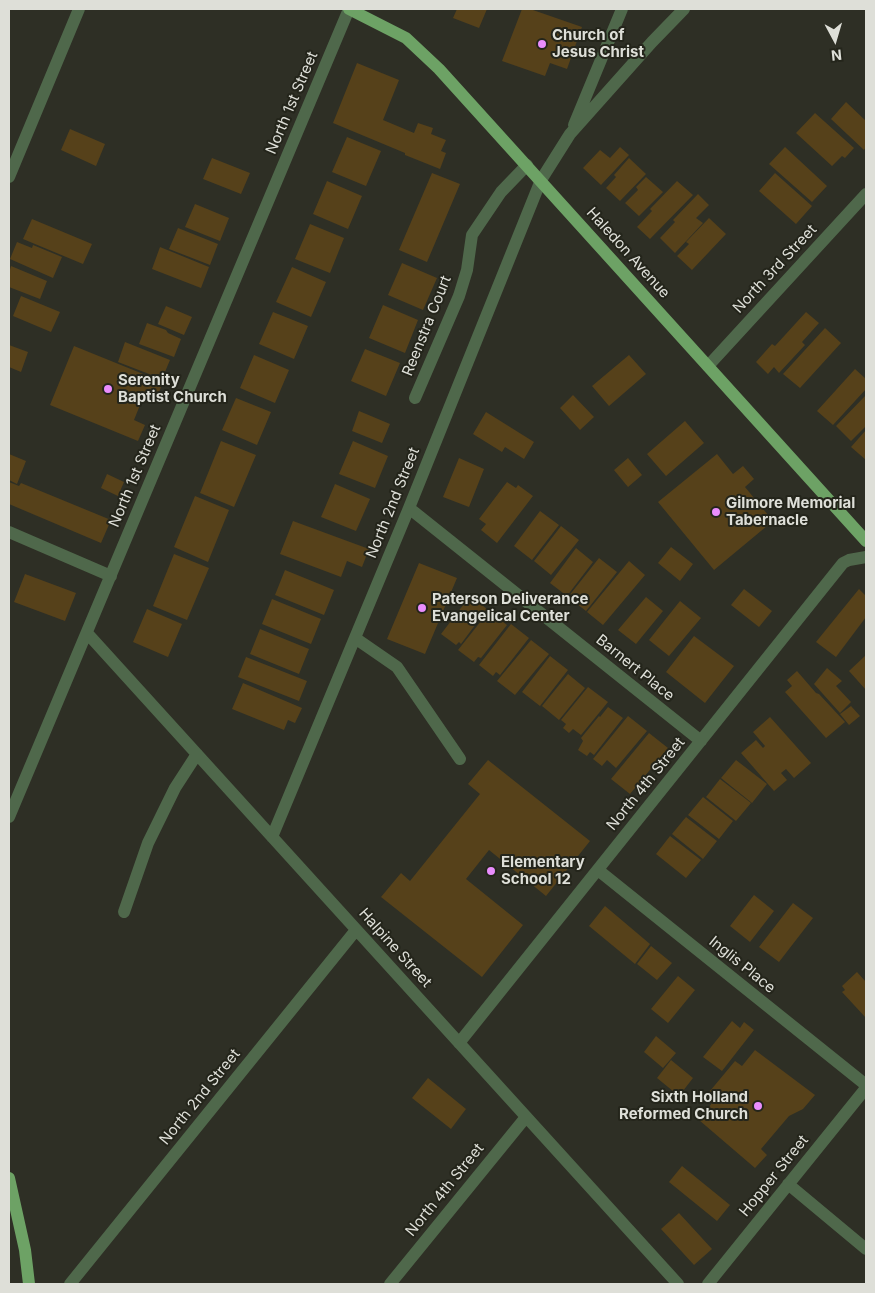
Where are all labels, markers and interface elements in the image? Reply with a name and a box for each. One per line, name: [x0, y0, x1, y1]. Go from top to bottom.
north arrow: [810, 15, 860, 65]
place label: Church of Jesus Christ: [552, 26, 644, 61]
marker: Church of Jesus Christ: [536, 38, 548, 50]
text: N: [830, 46, 843, 64]
street label: North 1st Street: [262, 49, 322, 157]
street label: Haledon Avenue: [583, 204, 673, 302]
street label: North 3rd Street: [729, 221, 821, 317]
street label: Reenstra Court: [399, 273, 455, 379]
place label: Serenity Baptist Church: [118, 371, 227, 406]
marker: Serenity Baptist Church: [102, 383, 114, 395]
street label: North 1st Street: [105, 422, 165, 530]
street label: North 2nd Street: [363, 445, 423, 561]
place label: Gilmore Memorial Tabernacle: [726, 494, 855, 529]
marker: Gilmore Memorial Tabernacle: [710, 506, 722, 518]
place label: Paterson Deliverance Evangelical Center: [432, 590, 588, 625]
marker: Paterson Deliverance Evangelical Center: [416, 602, 428, 614]
street label: Barnert Place: [592, 631, 678, 705]
street label: North 4th Street: [603, 734, 689, 834]
place label: Elementary School 12: [501, 853, 585, 888]
marker: Elementary School 12: [485, 865, 497, 877]
street label: Halpine Street: [355, 905, 435, 991]
street label: Inglis Place: [705, 933, 779, 997]
street label: North 2nd Street: [156, 1046, 244, 1148]
place label: Sixth Holland Reformed Church: [619, 1088, 748, 1123]
marker: Sixth Holland Reformed Church: [752, 1100, 764, 1112]
street label: Hopper Street: [736, 1132, 812, 1220]
street label: North 4th Street: [402, 1140, 488, 1240]

